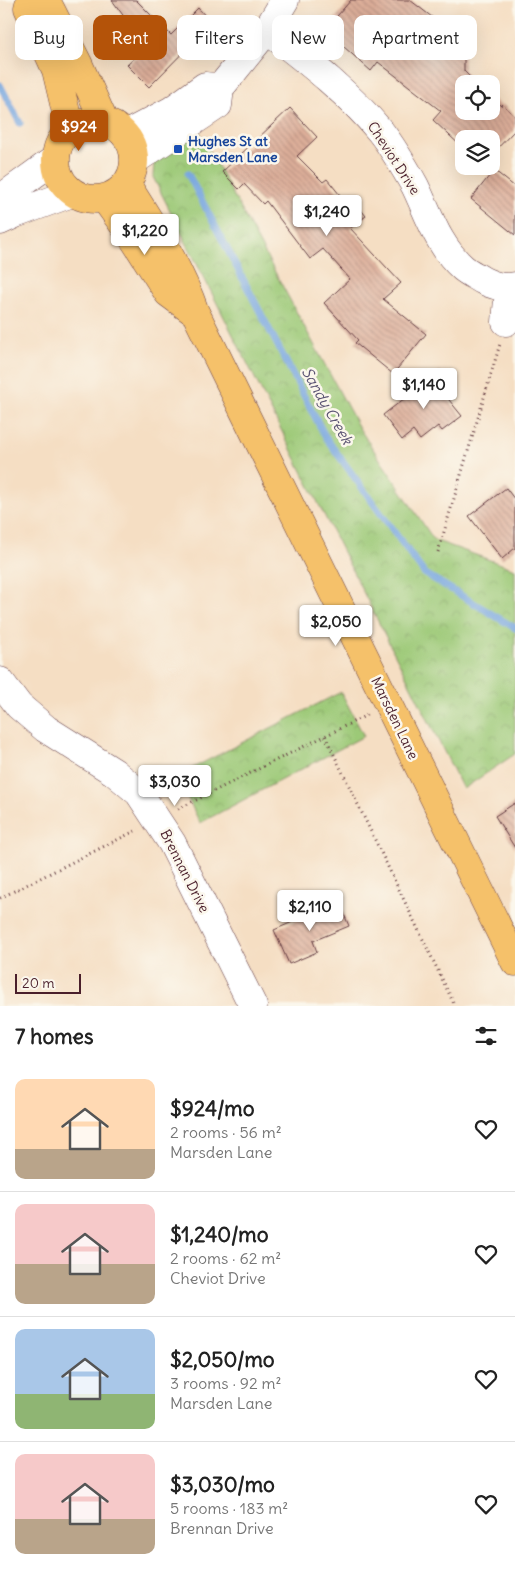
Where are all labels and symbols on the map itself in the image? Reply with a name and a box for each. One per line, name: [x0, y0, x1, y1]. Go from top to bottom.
pin: $924: [49, 110, 109, 152]
street label: Cheviot Drive: [364, 118, 424, 198]
place label: Hughes St at Marsden Lane: [188, 132, 278, 166]
marker: Hughes St at Marsden Lane: [172, 143, 184, 155]
pin: $1,240: [286, 194, 368, 237]
pin: $1,220: [104, 214, 186, 256]
water label: Sandy Creek: [298, 364, 358, 449]
pin: $1,140: [383, 368, 465, 410]
pin: $2,050: [295, 604, 377, 647]
street label: Marsden Lane: [367, 674, 423, 762]
pin: $3,030: [134, 764, 216, 807]
street label: Brennan Drive: [156, 826, 214, 916]
pin: $2,110: [269, 890, 351, 932]
scale bar: [15, 971, 81, 994]

